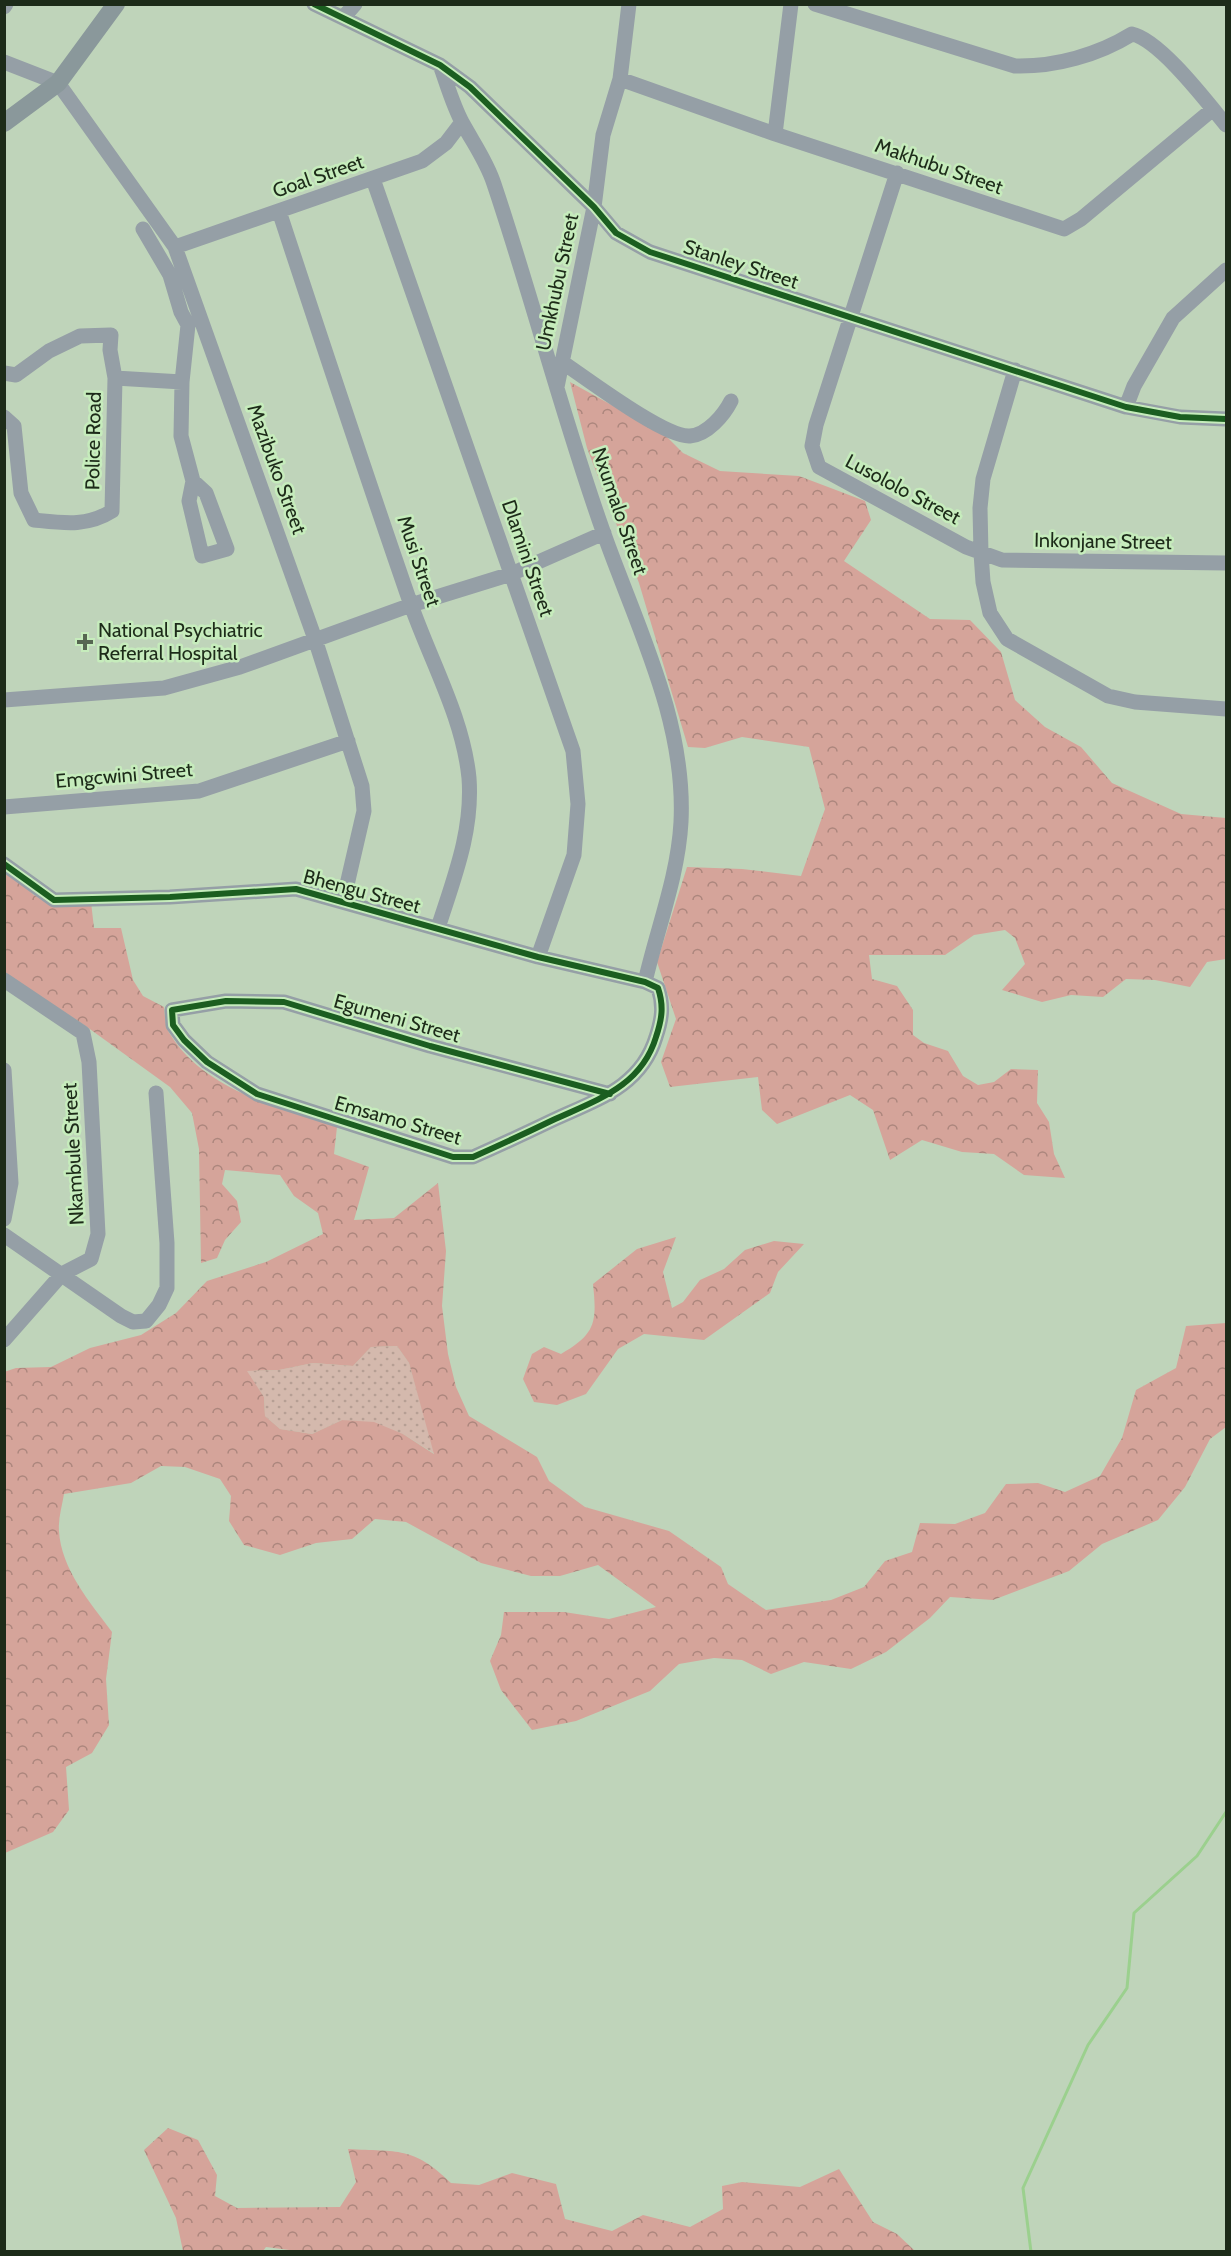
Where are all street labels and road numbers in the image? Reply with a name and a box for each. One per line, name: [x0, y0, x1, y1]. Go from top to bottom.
street label: Makhubu Street: [872, 133, 1006, 199]
street label: Goal Street: [269, 149, 367, 203]
street label: Umkhubu Street: [531, 211, 583, 353]
street label: Stanley Street: [680, 234, 802, 294]
street label: Police Road: [80, 392, 106, 490]
street label: Mazibuko Street: [242, 401, 312, 537]
street label: Nxumalo Street: [587, 444, 653, 578]
street label: Lusololo Street: [841, 449, 965, 529]
street label: Dlamini Street: [497, 496, 559, 620]
street label: Musi Street: [392, 512, 446, 610]
street label: Inkonjane Street: [1034, 528, 1172, 554]
street label: Emgcwini Street: [54, 757, 194, 793]
street label: Bhengu Street: [301, 864, 424, 918]
street label: Egumeni Street: [331, 989, 463, 1048]
street label: Nkambule Street: [57, 1082, 89, 1226]
street label: Emsamo Street: [332, 1090, 464, 1150]

